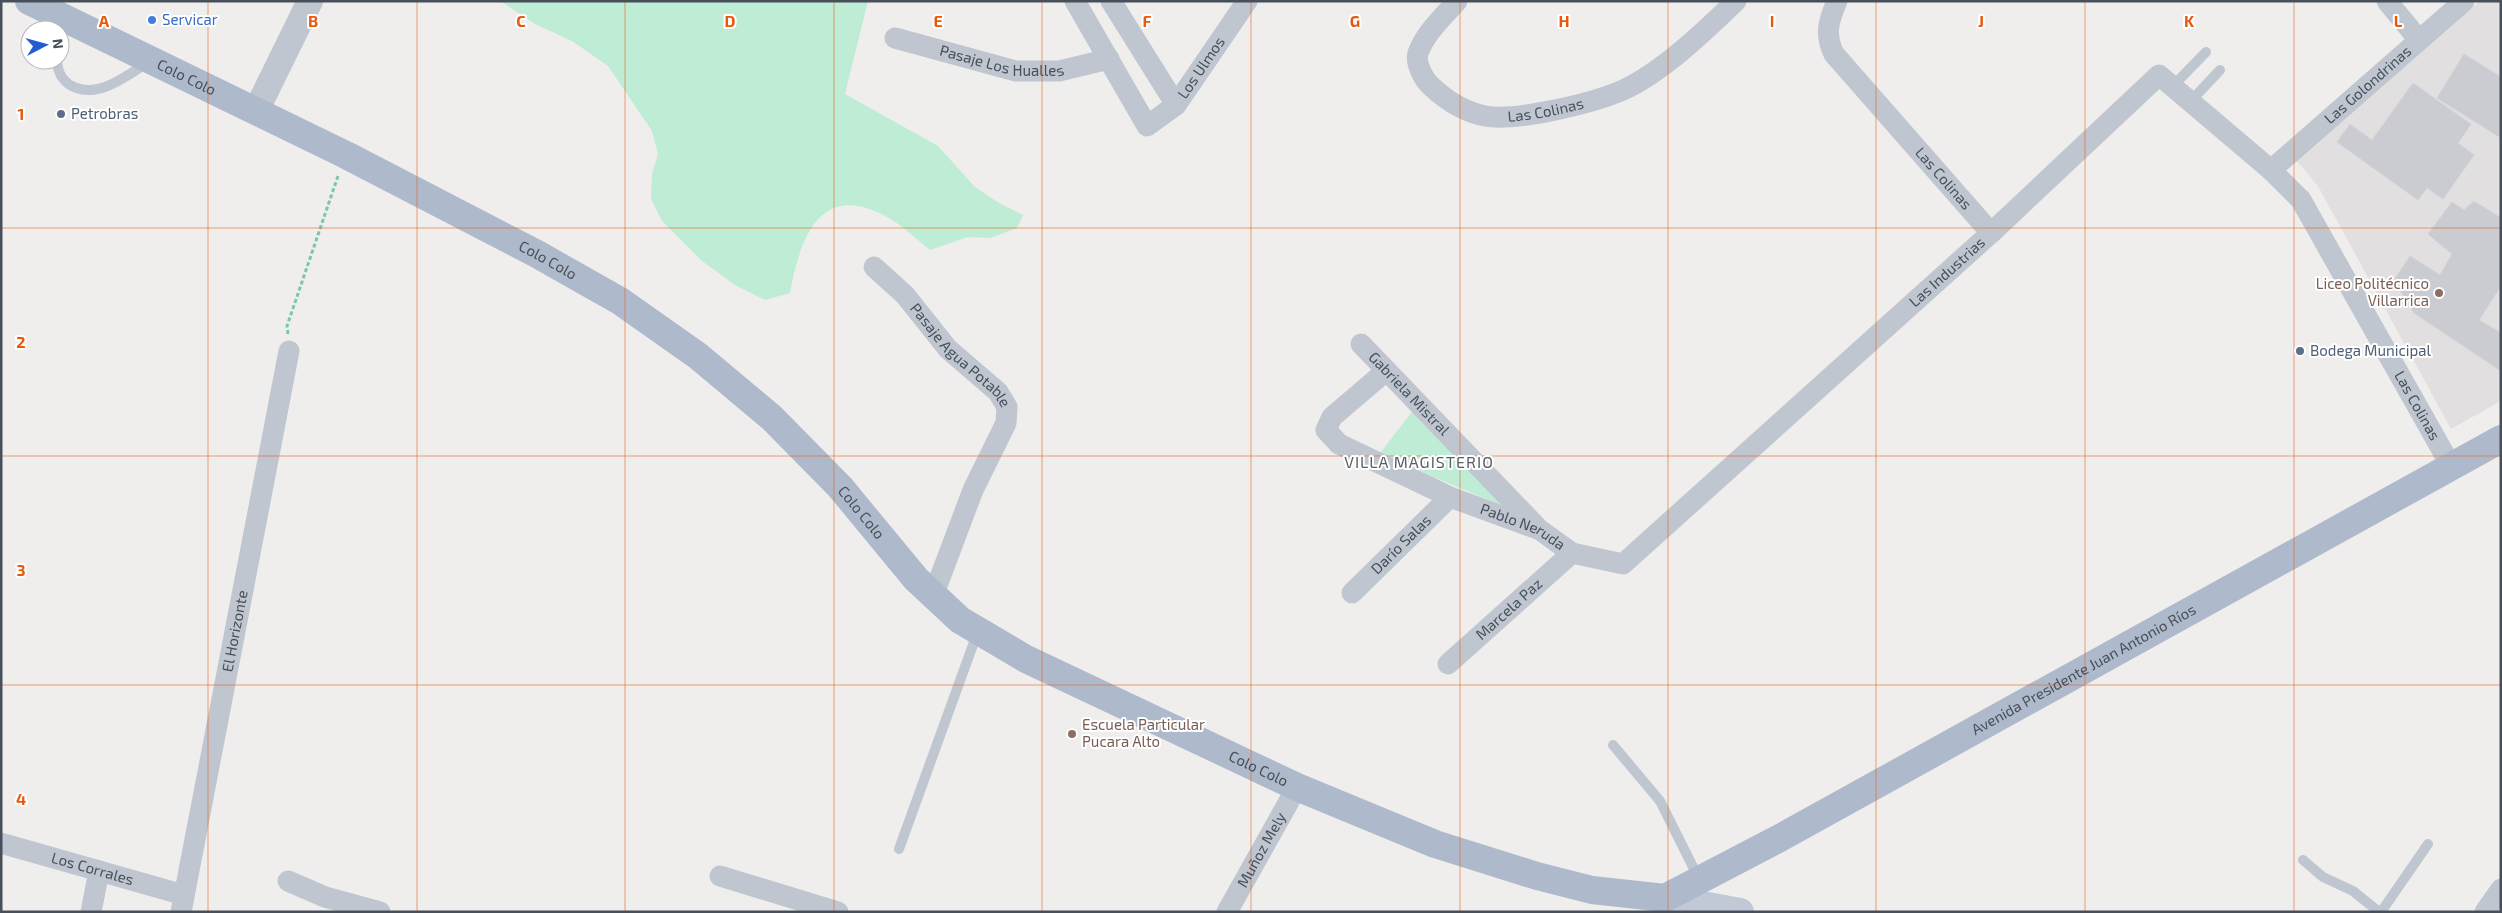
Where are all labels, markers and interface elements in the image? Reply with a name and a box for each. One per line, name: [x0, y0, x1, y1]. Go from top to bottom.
place label: Servicar: [162, 10, 218, 28]
text: A: [99, 11, 110, 30]
text: B: [308, 11, 318, 30]
text: C: [516, 11, 526, 30]
text: D: [725, 11, 736, 30]
text: E: [933, 11, 943, 30]
text: F: [1143, 11, 1152, 30]
text: G: [1350, 11, 1360, 30]
text: H: [1558, 11, 1570, 30]
text: I: [1770, 11, 1774, 30]
text: J: [1978, 11, 1984, 30]
text: K: [2184, 11, 2195, 30]
text: L: [2394, 11, 2403, 30]
marker: Servicar: [146, 14, 158, 26]
north arrow: [20, 20, 70, 70]
street label: Los Ulmos: [1173, 33, 1228, 102]
text: N: [49, 38, 67, 50]
street label: Pasaje Los Hualles: [938, 41, 1066, 79]
street label: Las Golondrinas: [2320, 41, 2415, 127]
street label: Colo Colo: [154, 55, 219, 99]
street label: Las Colinas: [1507, 94, 1585, 125]
text: 1: [18, 104, 24, 123]
place label: Petrobras: [71, 104, 138, 122]
marker: Petrobras: [55, 108, 67, 120]
street label: Las Colinas: [1912, 143, 1976, 213]
street label: Las Industrias: [1905, 233, 1988, 310]
street label: Colo Colo: [516, 236, 580, 283]
place label: Liceo Politécnico Villarrica: [2316, 274, 2429, 309]
marker: Liceo Politécnico Villarrica: [2433, 287, 2445, 299]
street label: Pasaje Agua Potable: [907, 299, 1015, 410]
text: 2: [16, 332, 26, 351]
place label: Bodega Municipal: [2310, 341, 2431, 359]
marker: Bodega Municipal: [2294, 345, 2306, 357]
street label: Gabriela Mistral: [1365, 347, 1454, 439]
street label: Las Colinas: [2391, 367, 2445, 443]
district label: VILLA MAGISTERIO: [1344, 452, 1494, 471]
street label: Colo Colo: [835, 482, 889, 542]
street label: Pablo Neruda: [1478, 499, 1569, 553]
street label: Darío Salas: [1367, 511, 1434, 577]
text: 3: [16, 560, 26, 579]
street label: Marcela Paz: [1471, 574, 1545, 643]
street label: El Horizonte: [217, 589, 251, 673]
street label: Avenida Presidente Juan Antonio Ríos: [1968, 600, 2199, 738]
place label: Escuela Particular Pucara Alto: [1082, 715, 1205, 750]
marker: Escuela Particular Pucara Alto: [1066, 728, 1078, 740]
street label: Colo Colo: [1226, 746, 1291, 790]
text: 4: [16, 789, 26, 808]
street label: Muñoz Mely: [1233, 809, 1289, 890]
street label: Los Corrales: [49, 848, 136, 888]

